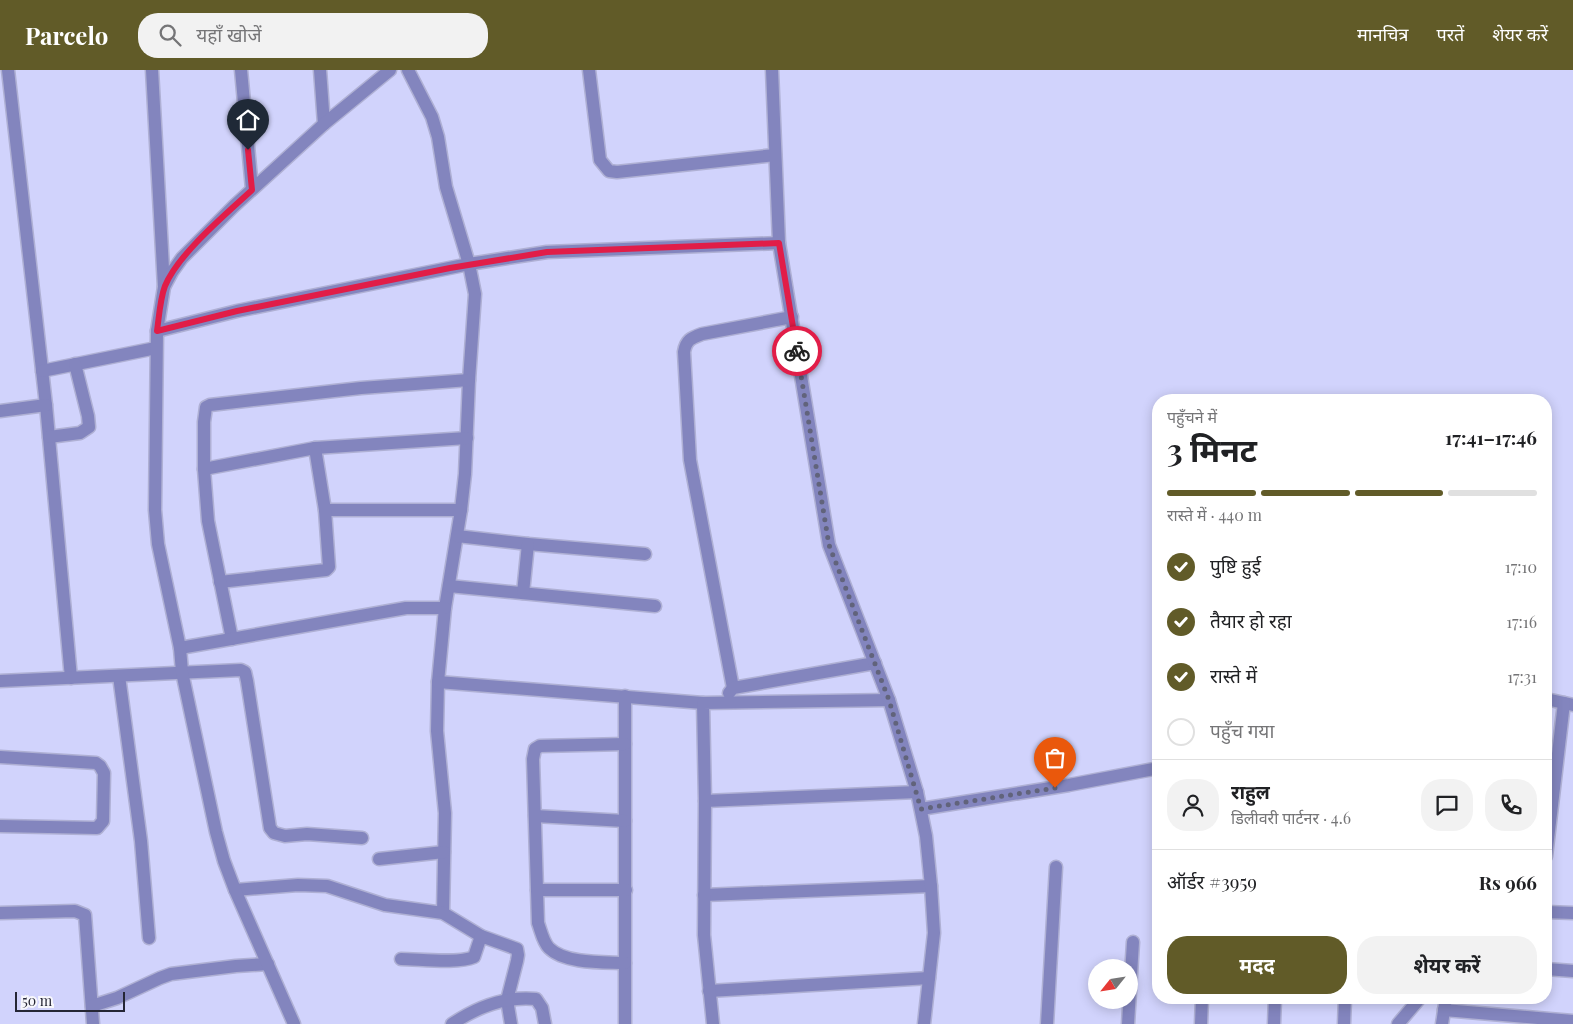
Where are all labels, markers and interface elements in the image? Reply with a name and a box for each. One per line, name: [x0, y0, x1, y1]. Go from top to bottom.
search box: [138, 13, 488, 58]
text: Parcelo: [25, 19, 108, 51]
icon: search: [156, 21, 184, 49]
text: यहाँ खोजें: [196, 21, 262, 47]
text: मानचित्र: [1357, 22, 1408, 46]
text: परतें: [1436, 22, 1464, 46]
text: शेयर करें: [1492, 22, 1548, 46]
pin: [227, 99, 269, 150]
icon: home: [234, 106, 262, 134]
courier: [772, 326, 822, 376]
icon: bike: [783, 337, 811, 365]
text: पहुँचने में: [1167, 406, 1217, 427]
text: 17:41–17:46: [1445, 424, 1537, 450]
text: 3 मिनट: [1167, 427, 1257, 470]
text: रास्ते में · 440 m: [1167, 504, 1262, 525]
text: पुष्टि हुई: [1210, 552, 1261, 578]
icon: check: [1167, 553, 1195, 581]
text: 17:10: [1505, 556, 1537, 577]
text: तैयार हो रहा: [1210, 607, 1292, 633]
icon: check: [1167, 608, 1195, 636]
text: 17:16: [1506, 611, 1537, 632]
text: रास्ते में: [1210, 662, 1257, 688]
icon: check: [1167, 663, 1195, 691]
text: 17:31: [1507, 666, 1537, 687]
text: पहुँच गया: [1210, 717, 1274, 743]
pin: [1034, 737, 1076, 788]
icon: bag: [1041, 744, 1069, 772]
text: राहुल: [1231, 778, 1270, 804]
button: person: [1167, 779, 1219, 831]
button: chat: [1421, 779, 1473, 831]
button: phone: [1485, 779, 1537, 831]
text: डिलीवरी पार्टनर · 4.6: [1231, 807, 1351, 828]
text: ऑर्डर #3959: [1167, 868, 1257, 894]
text: Rs 966: [1479, 869, 1537, 895]
button: मदद: [1167, 936, 1347, 994]
button: शेयर करें: [1357, 936, 1537, 994]
north arrow: [1088, 959, 1138, 1009]
map controls: [1088, 959, 1138, 1009]
scale bar: [15, 989, 125, 1012]
text: 50 m: [22, 991, 52, 1010]

